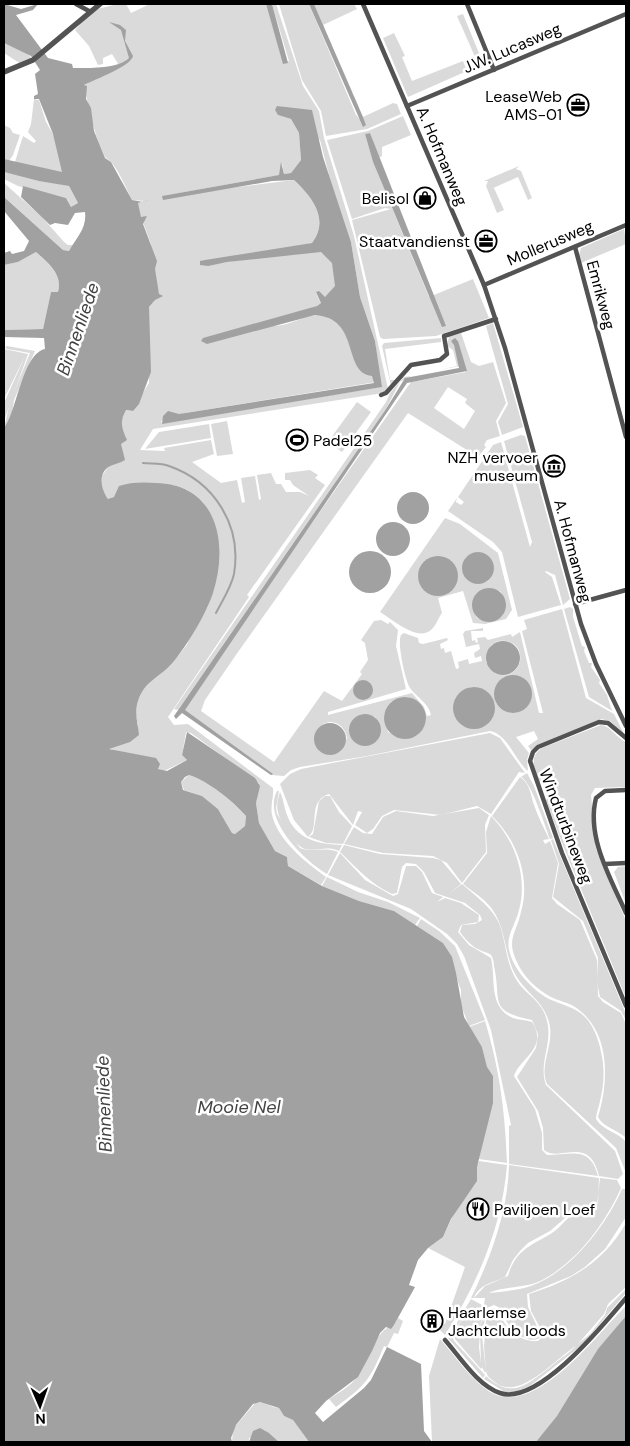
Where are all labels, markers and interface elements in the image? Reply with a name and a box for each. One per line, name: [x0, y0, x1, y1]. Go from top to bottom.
street label: J.W. Lucasweg: [460, 18, 564, 78]
place label: LeaseWeb AMS-01: [485, 86, 562, 125]
office icon: LeaseWeb AMS-01: [566, 93, 590, 117]
street label: A. Hofmanweg: [412, 103, 472, 209]
shop icon: Belisol: [413, 186, 437, 210]
place label: Belisol: [362, 188, 409, 209]
street label: Mollerusweg: [504, 215, 596, 271]
office icon: Staatvandienst: [474, 229, 498, 253]
place label: Staatvandienst: [359, 231, 470, 252]
street label: Emrikweg: [582, 258, 620, 332]
water label: Binnenliede: [51, 279, 105, 379]
sports icon: Padel25: [285, 428, 309, 452]
place label: Padel25: [313, 430, 372, 451]
place label: NZH vervoer museum: [448, 447, 538, 486]
museum icon: NZH vervoer museum: [542, 454, 566, 478]
street label: A. Hofmanweg: [549, 497, 597, 605]
street label: Windturbineweg: [534, 765, 598, 887]
water label: Binnenliede: [90, 1055, 118, 1153]
water label: Mooie Nel: [197, 1095, 281, 1119]
restaurant icon: Paviljoen Loef: [466, 1197, 490, 1221]
place label: Paviljoen Loef: [494, 1199, 595, 1220]
place label: Haarlemse Jachtclub loods: [448, 1302, 566, 1341]
building icon: Haarlemse Jachtclub loods: [420, 1309, 444, 1333]
north arrow: [15, 1381, 65, 1431]
text: N: [35, 1410, 46, 1428]

